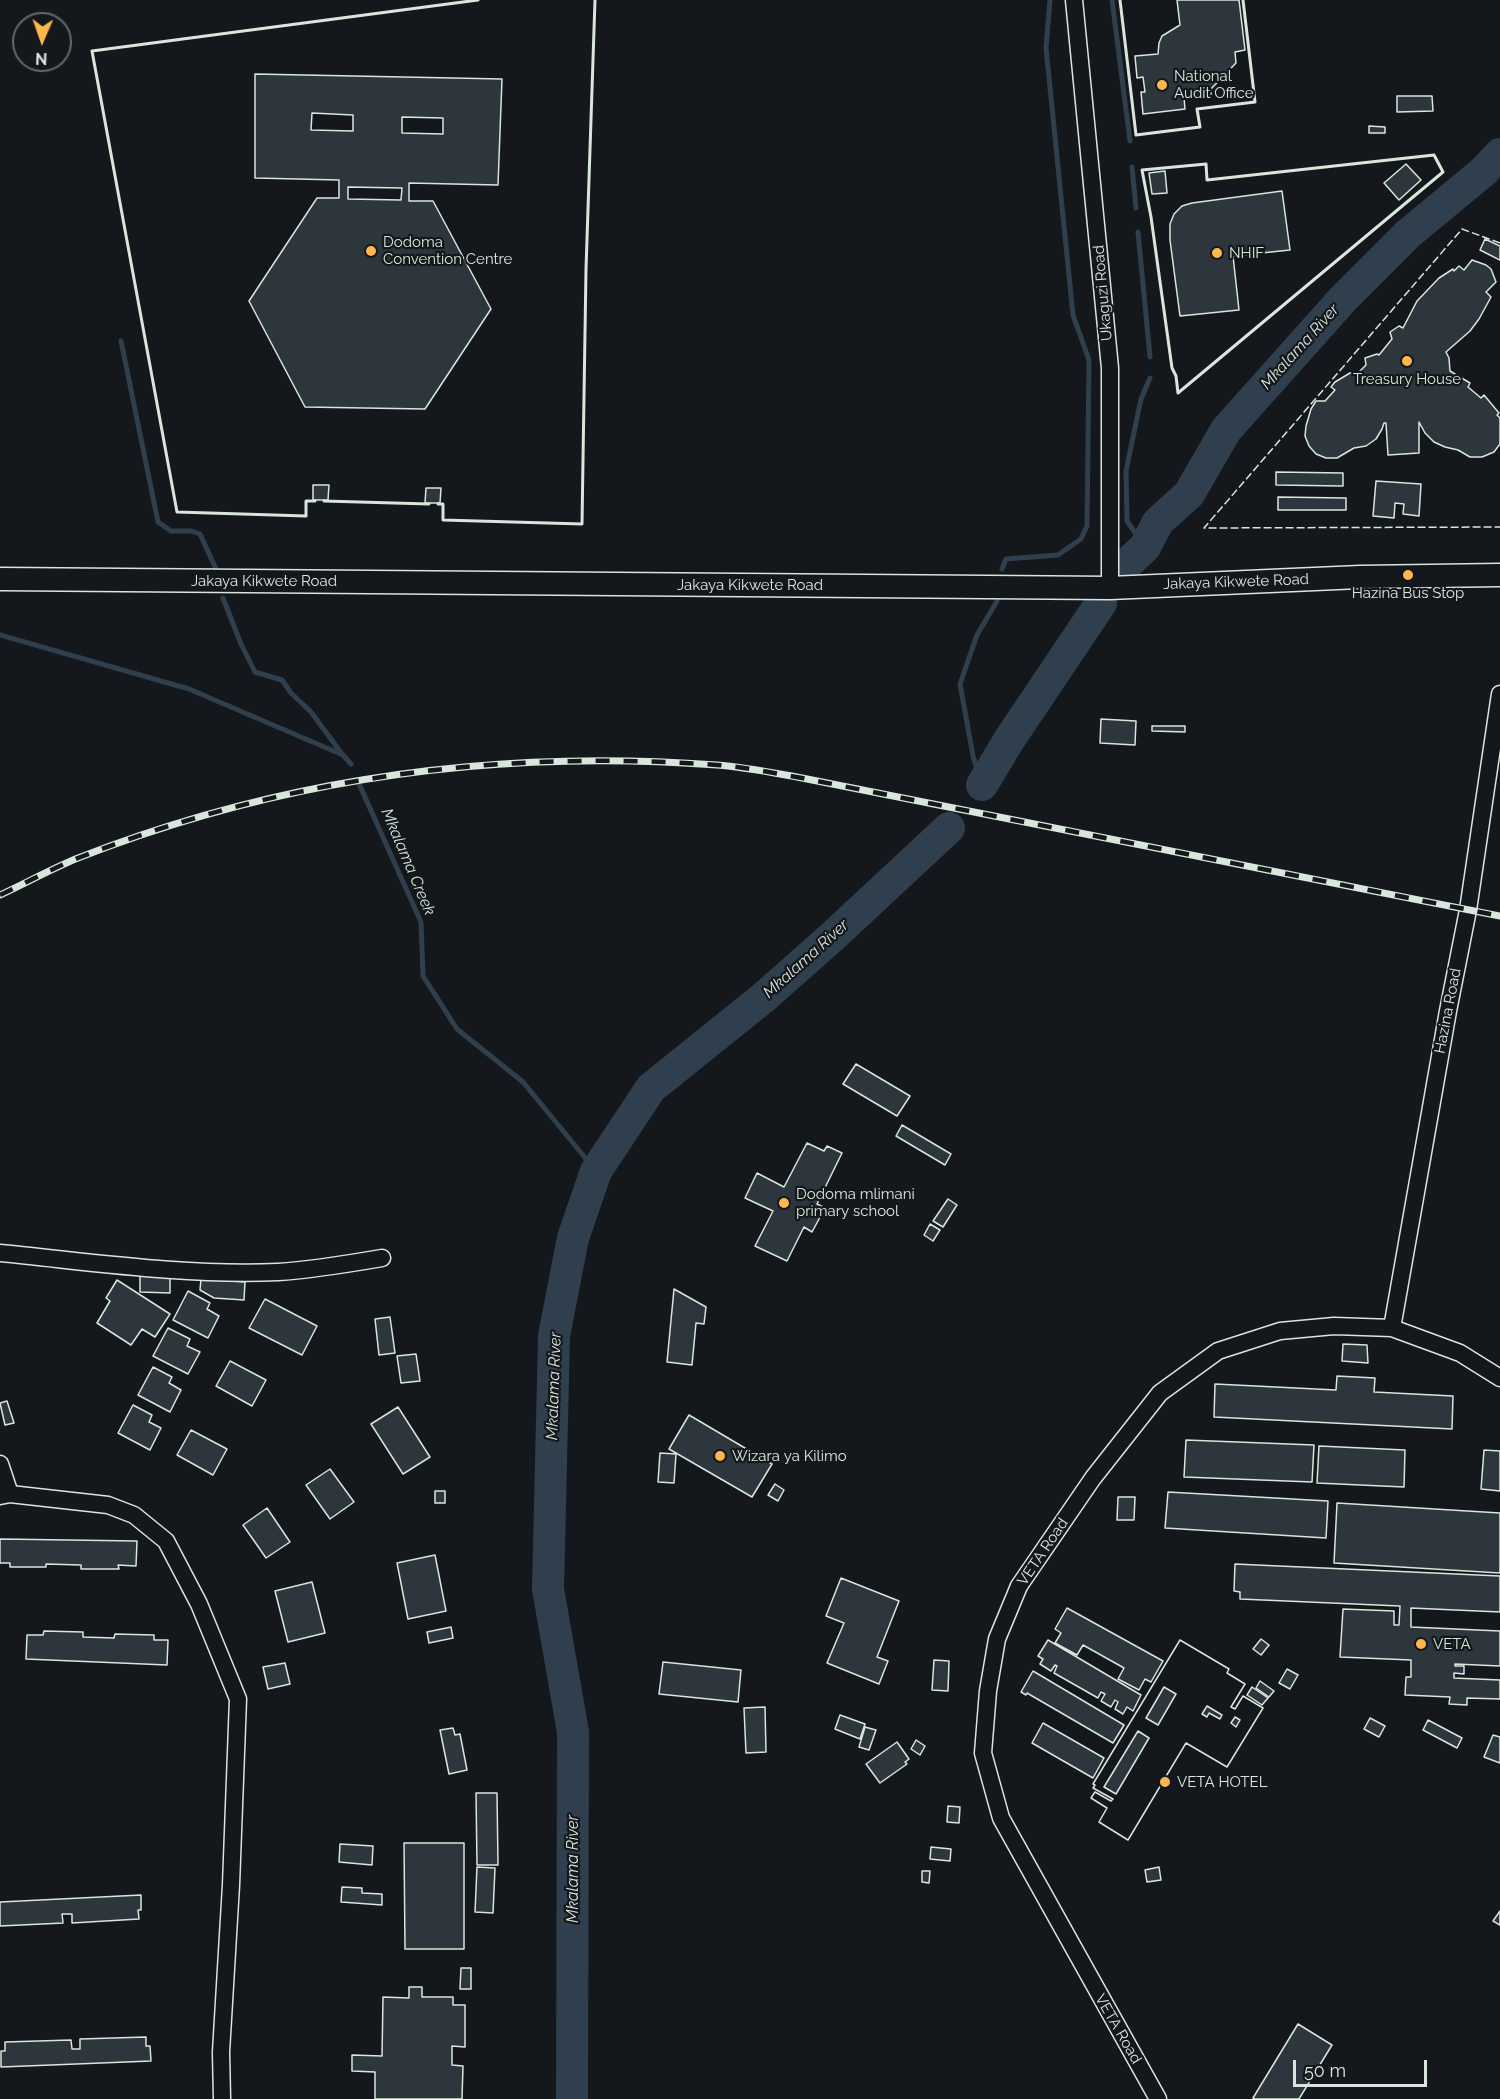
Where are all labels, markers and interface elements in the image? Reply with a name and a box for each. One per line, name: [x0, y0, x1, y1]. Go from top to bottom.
north arrow: [12, 12, 72, 72]
text: N: [35, 49, 48, 68]
place label: National Audit Office: [1174, 67, 1254, 102]
marker: National Audit Office: [1155, 78, 1169, 92]
place label: Dodoma Convention Centre: [383, 233, 512, 268]
marker: Dodoma Convention Centre: [364, 244, 378, 258]
street label: Ukaguzi Road: [1090, 244, 1116, 342]
place label: NHIF: [1229, 244, 1264, 262]
marker: NHIF: [1210, 246, 1224, 260]
water label: Mkalama River: [1257, 300, 1343, 394]
marker: Treasury House: [1400, 354, 1414, 368]
place label: Treasury House: [1353, 370, 1461, 388]
marker: Hazina Bus Stop: [1401, 568, 1415, 582]
street label: Jakaya Kikwete Road: [1163, 570, 1309, 594]
street label: Jakaya Kikwete Road: [191, 572, 337, 590]
street label: Jakaya Kikwete Road: [677, 576, 823, 594]
place label: Hazina Bus Stop: [1352, 584, 1464, 602]
water label: Mkalama Creek: [377, 806, 439, 918]
water label: Mkalama River: [759, 916, 853, 1002]
street label: Hazina Road: [1431, 967, 1465, 1055]
place label: Dodoma mlimani primary school: [796, 1185, 915, 1220]
marker: Dodoma mlimani primary school: [777, 1196, 791, 1210]
water label: Mkalama River: [543, 1332, 565, 1440]
place label: Wizara ya Kilimo: [732, 1447, 847, 1465]
marker: Wizara ya Kilimo: [713, 1449, 727, 1463]
street label: VETA Road: [1014, 1515, 1072, 1589]
place label: VETA: [1433, 1635, 1471, 1653]
marker: VETA: [1414, 1637, 1428, 1651]
place label: VETA HOTEL: [1177, 1773, 1267, 1791]
marker: VETA HOTEL: [1158, 1775, 1172, 1789]
water label: Mkalama River: [563, 1815, 583, 1923]
street label: VETA Road: [1091, 1991, 1145, 2067]
scale bar: [1296, 2048, 1430, 2086]
text: 50 m: [1304, 2060, 1346, 2081]

